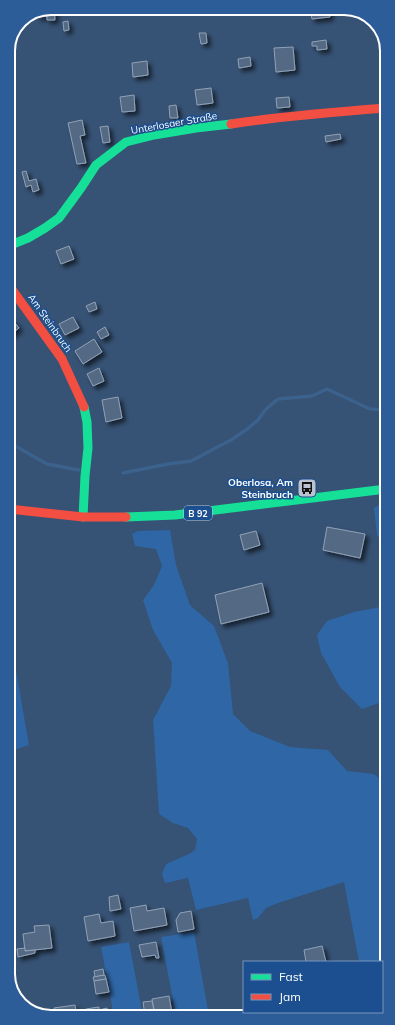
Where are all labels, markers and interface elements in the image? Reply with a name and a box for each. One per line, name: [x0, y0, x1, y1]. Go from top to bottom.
street label: Unterlosaer Straße: [130, 109, 218, 137]
street label: Am Steinbruch: [25, 291, 75, 355]
place label: Oberlosa, Am Steinbruch: [228, 476, 293, 501]
bus stop icon: Oberlosa, Am Steinbruch: [296, 477, 318, 499]
road number: B 92: [184, 506, 212, 520]
legend: [243, 961, 383, 1013]
text: Fast: [279, 969, 303, 984]
text: Jam: [279, 989, 301, 1004]

